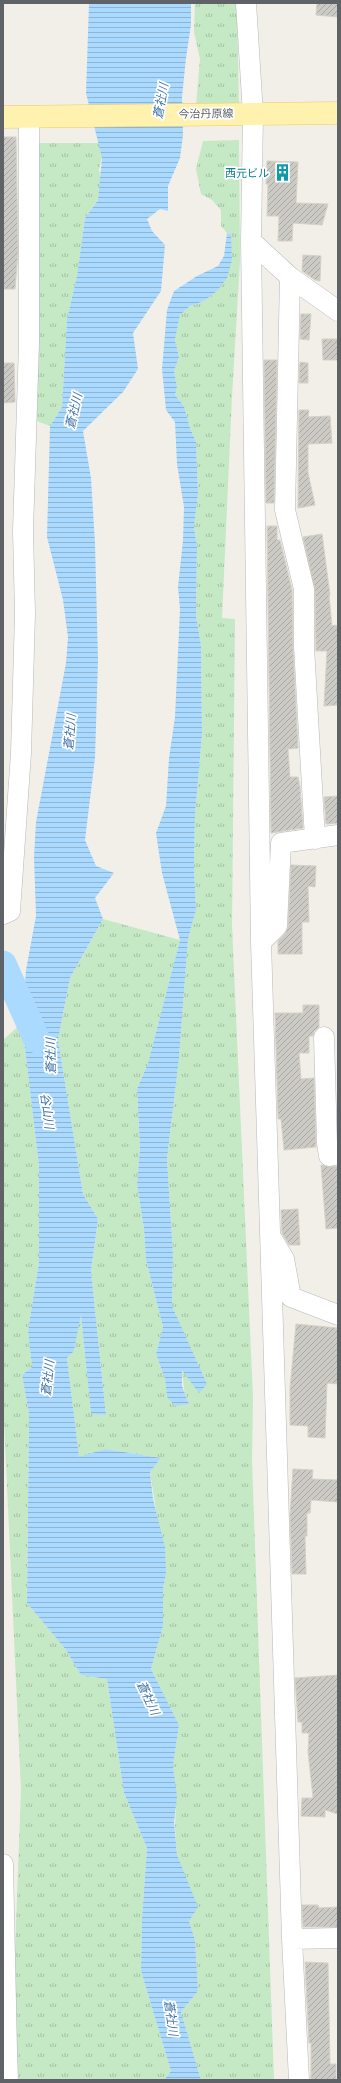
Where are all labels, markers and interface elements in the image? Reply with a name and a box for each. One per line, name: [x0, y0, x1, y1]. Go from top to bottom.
water label: 蒼社川: [151, 80, 171, 120]
street label: 今治丹原線: [178, 107, 234, 121]
building icon: 西元ビル: [272, 163, 292, 183]
place label: 西元ビル: [225, 167, 269, 180]
water label: 蒼社川: [63, 390, 85, 430]
water label: 蒼社川: [61, 711, 79, 751]
water label: 蒼社川: [44, 1036, 58, 1074]
water label: 谷山川: [38, 1092, 57, 1132]
water label: 蒼社川: [39, 1357, 57, 1397]
water label: 蒼社川: [134, 1679, 163, 1719]
water label: 蒼社川: [162, 1999, 181, 2039]

